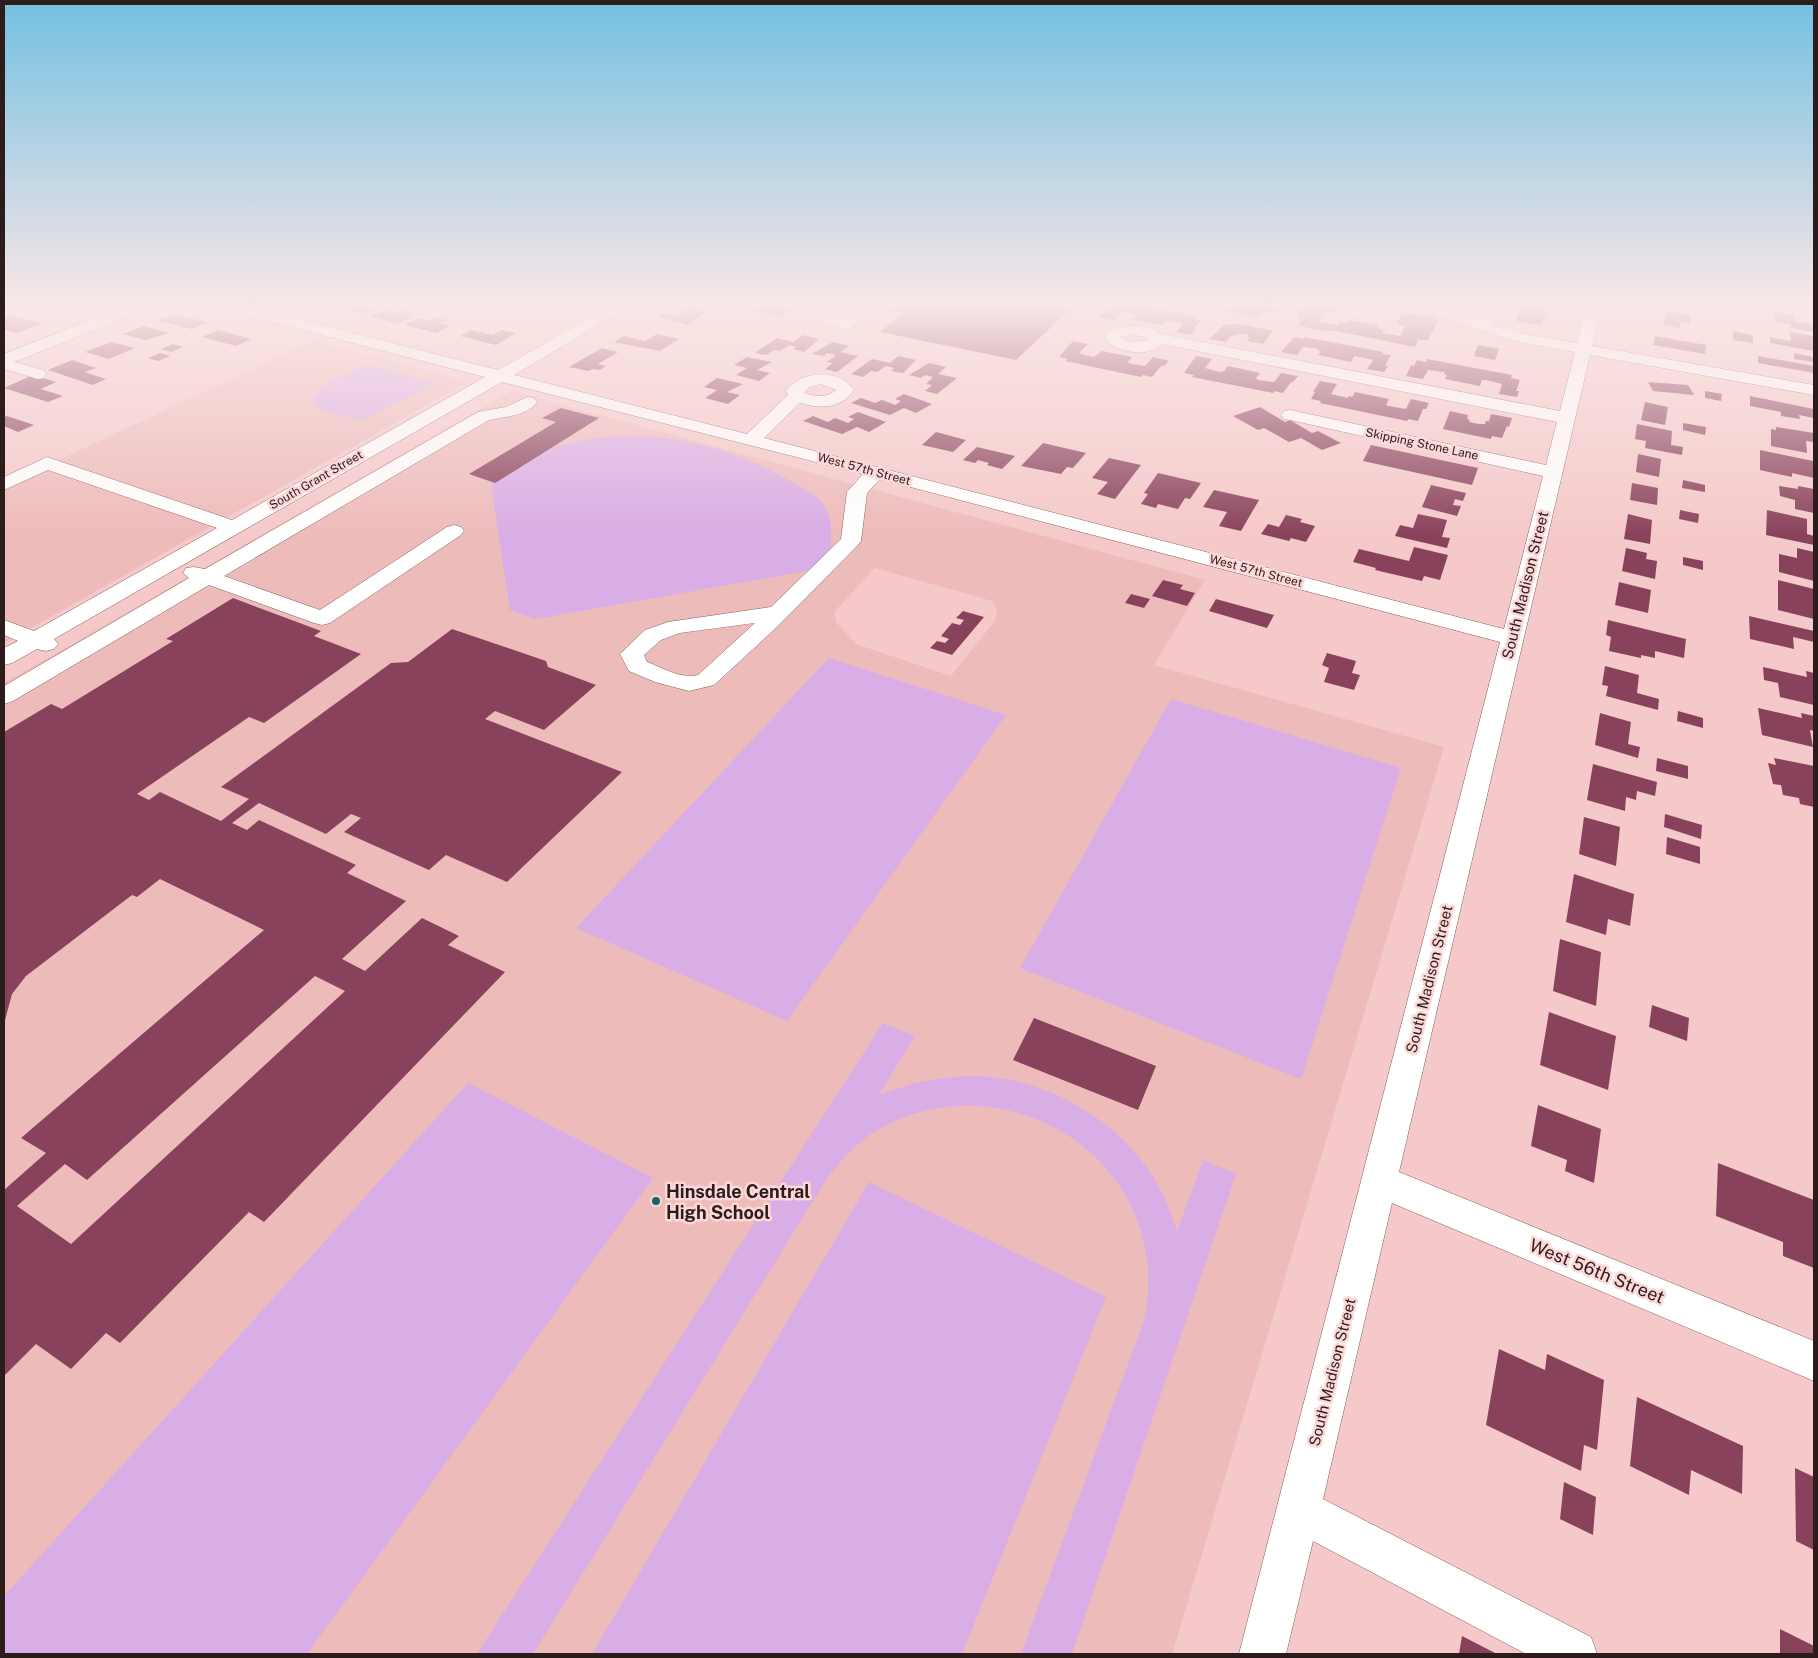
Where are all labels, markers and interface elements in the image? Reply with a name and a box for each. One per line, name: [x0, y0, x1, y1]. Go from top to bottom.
street label: Skipping Stone Lane: [1364, 425, 1480, 463]
street label: South Grant Street: [267, 447, 365, 512]
street label: West 57th Street: [816, 450, 912, 488]
street label: South Madison Street: [1498, 509, 1552, 661]
street label: West 57th Street: [1208, 552, 1304, 590]
street label: South Madison Street: [1402, 903, 1456, 1055]
place label: Hinsdale Central High School: [666, 1181, 810, 1223]
marker: Hinsdale Central High School: [650, 1195, 662, 1207]
street label: West 56th Street: [1526, 1234, 1668, 1308]
street label: South Madison Street: [1305, 1296, 1359, 1448]

